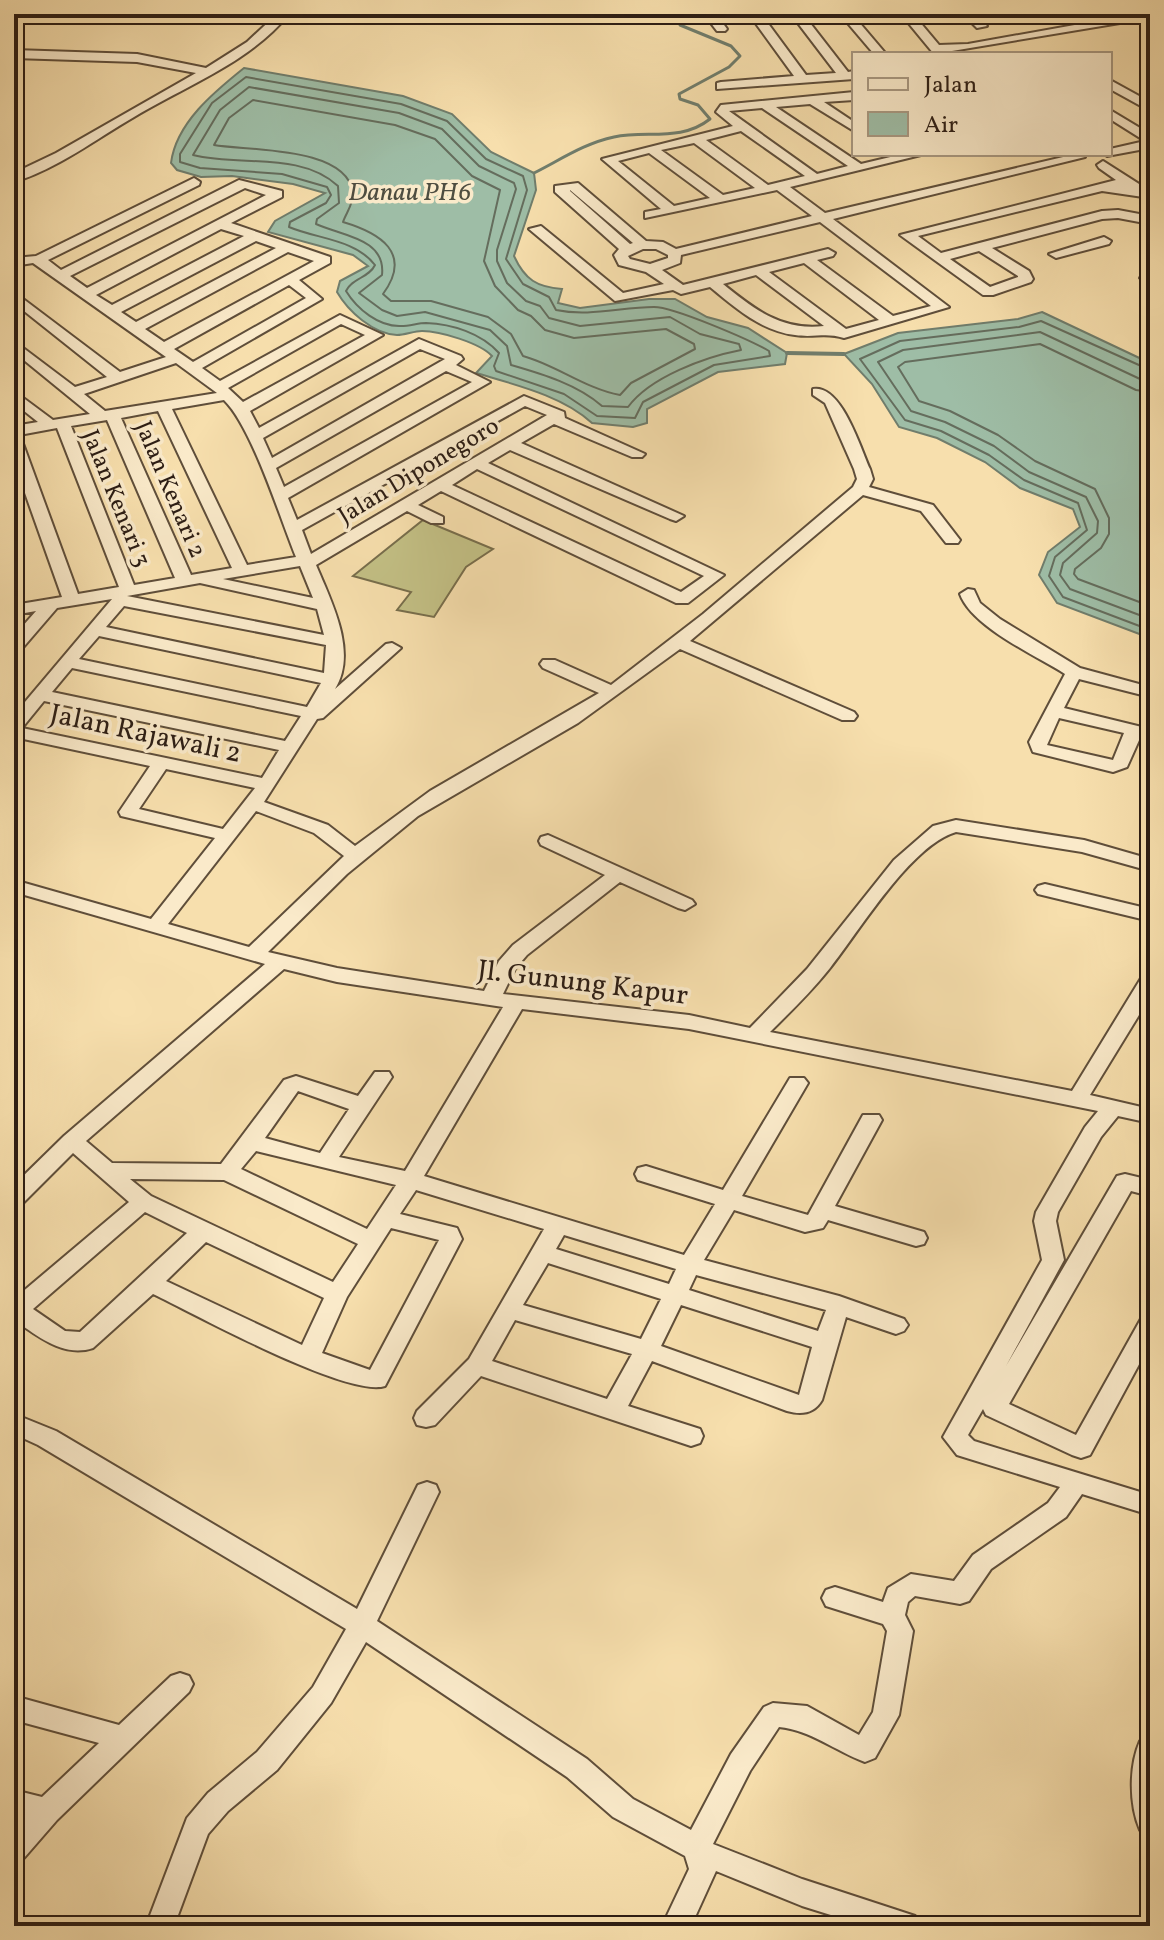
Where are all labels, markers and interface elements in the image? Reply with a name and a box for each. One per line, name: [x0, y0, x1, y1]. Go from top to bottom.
legend: [852, 52, 1112, 156]
text: Jalan: [924, 69, 977, 103]
text: Air: [924, 109, 958, 143]
water label: Danau PH6: [348, 175, 472, 211]
street label: Jalan Diponegoro: [332, 410, 506, 533]
street label: Jalan Kenari 2: [125, 416, 213, 564]
street label: Jalan Kenari 3: [72, 425, 158, 573]
street label: Jalan Rajawali 2: [46, 695, 245, 774]
street label: Jl. Gunung Kapur: [475, 951, 690, 1016]

